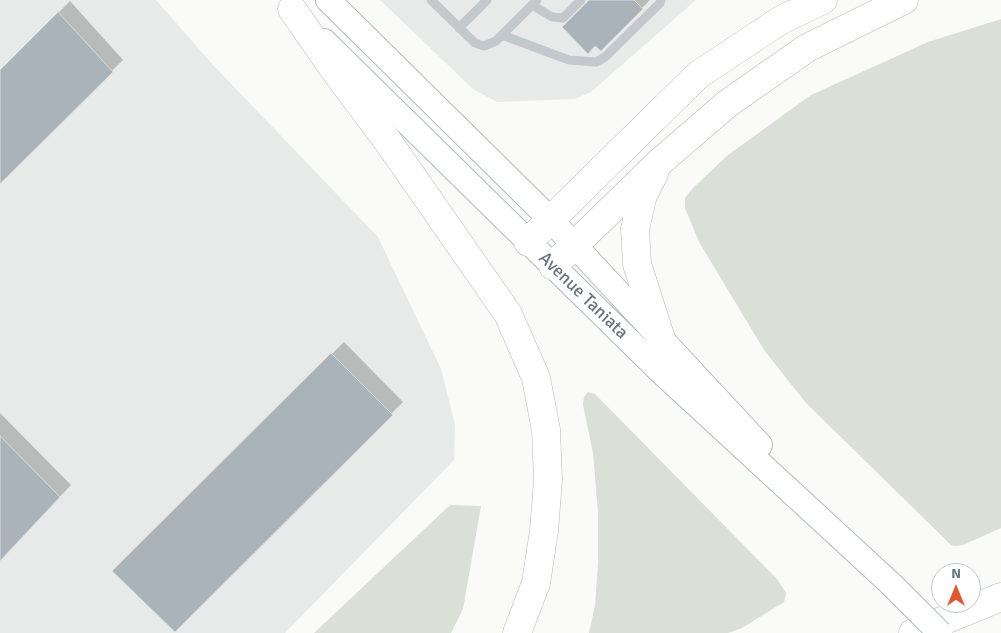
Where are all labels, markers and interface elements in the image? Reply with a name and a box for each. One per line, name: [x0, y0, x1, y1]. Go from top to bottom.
street label: Avenue Taniata: [534, 248, 632, 344]
north arrow: [931, 563, 981, 613]
text: N: [951, 565, 961, 582]

